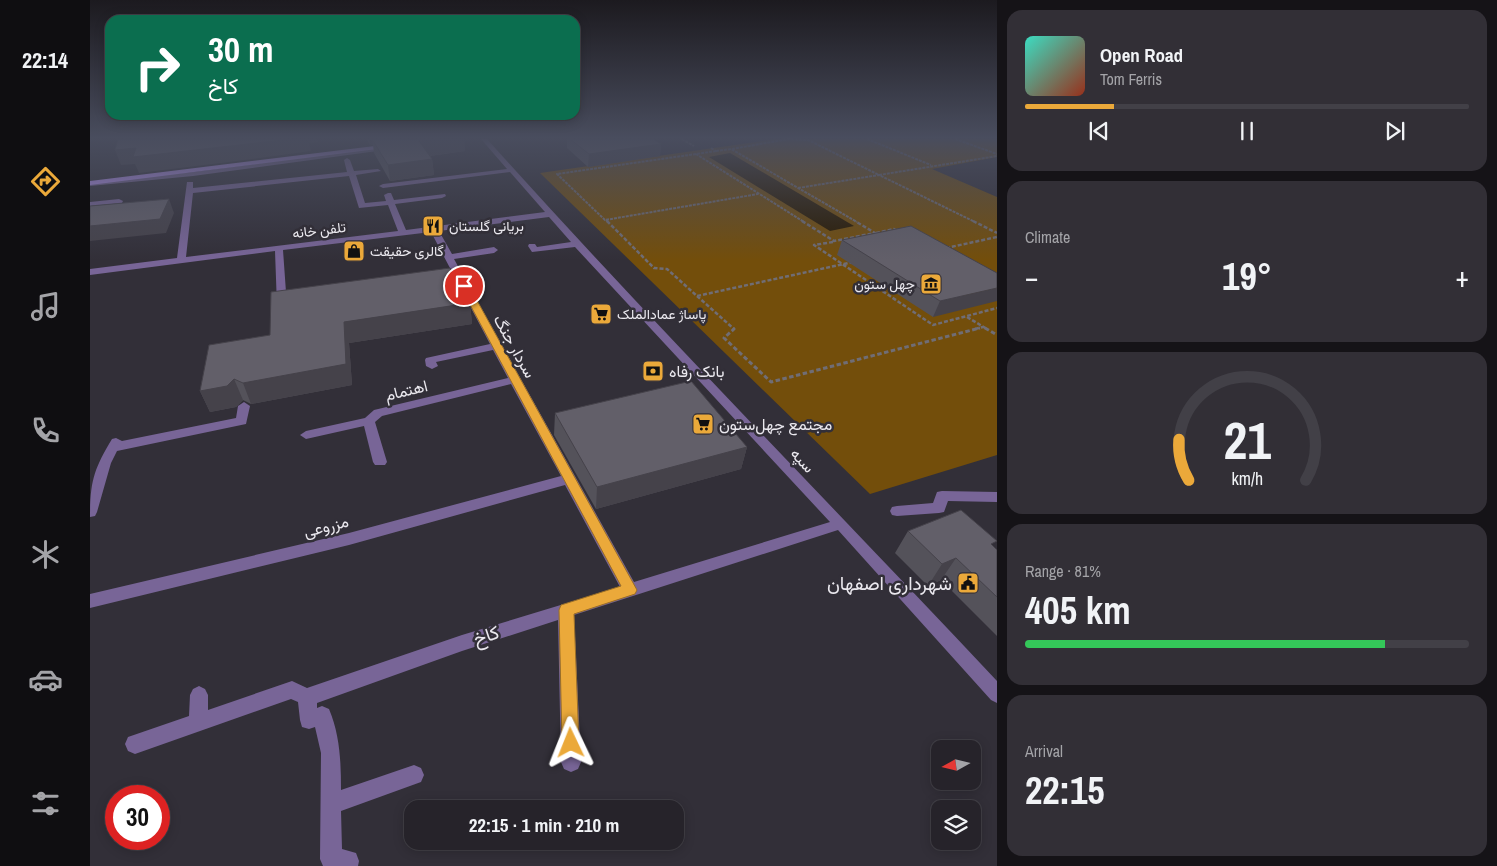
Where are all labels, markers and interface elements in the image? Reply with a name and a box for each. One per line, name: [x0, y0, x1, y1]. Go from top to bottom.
text: 30 m: [208, 26, 273, 73]
icon: right: [125, 35, 190, 100]
text: Open Road: [1100, 42, 1183, 68]
text: 22:14: [22, 45, 68, 75]
text: Tom Ferris: [1100, 68, 1162, 90]
text: کاخ: [208, 71, 238, 101]
icon: previous: [1085, 117, 1113, 145]
icon: pause: [1233, 117, 1261, 145]
icon: next: [1381, 117, 1409, 145]
icon: directions: [28, 164, 63, 199]
restaurant icon: بریانی گلستان: [421, 214, 445, 238]
place label: بریانی گلستان: [449, 217, 524, 235]
street label: تلفن خانه: [291, 218, 347, 242]
text: Climate: [1025, 226, 1070, 248]
shop icon: گالری حقیقت: [342, 239, 366, 263]
place label: گالری حقیقت: [370, 242, 444, 260]
text: 19°: [1222, 251, 1272, 302]
text: −: [1025, 258, 1038, 296]
text: +: [1456, 258, 1469, 296]
pin: [443, 265, 485, 307]
icon: arrive: [450, 272, 478, 300]
museum icon: چهل ستون: [919, 272, 943, 296]
place label: چهل ستون: [854, 275, 915, 294]
icon: music: [28, 289, 63, 324]
supermarket icon: پاساژ عمادالملک: [589, 302, 613, 326]
place label: پاساژ عمادالملک: [617, 305, 706, 324]
street label: سردار جنگ: [489, 310, 541, 382]
bank icon: بانک رفاه: [641, 359, 665, 383]
place label: بانک رفاه: [669, 360, 725, 382]
street label: اهتمام: [382, 374, 430, 406]
text: 21: [1223, 405, 1271, 475]
supermarket icon: مجتمع چهل‌ستون: [691, 412, 715, 436]
icon: phone: [28, 413, 63, 448]
place label: مجتمع چهل‌ستون: [719, 413, 832, 436]
street label: سپه: [785, 443, 820, 478]
text: km/h: [1231, 467, 1263, 491]
street label: مزروعی: [301, 510, 351, 542]
icon: climate: [28, 537, 63, 572]
text: Range · 81%: [1025, 560, 1101, 582]
place label: شهرداری اصفهان: [827, 570, 952, 596]
public building icon: شهرداری اصفهان: [956, 571, 980, 595]
text: 405 km: [1025, 585, 1131, 636]
street label: کاخ: [470, 619, 502, 651]
icon: car: [28, 662, 63, 697]
position arrow: [544, 716, 596, 768]
north arrow: [931, 740, 981, 790]
map controls: [931, 740, 981, 850]
text: Arrival: [1025, 740, 1063, 762]
text: 22:15: [1025, 765, 1105, 816]
speed limit sign: 30: [105, 785, 170, 850]
icon: filters: [28, 786, 63, 821]
button: layers: [931, 800, 981, 850]
text: 22:15 · 1 min · 210 m: [469, 812, 619, 838]

